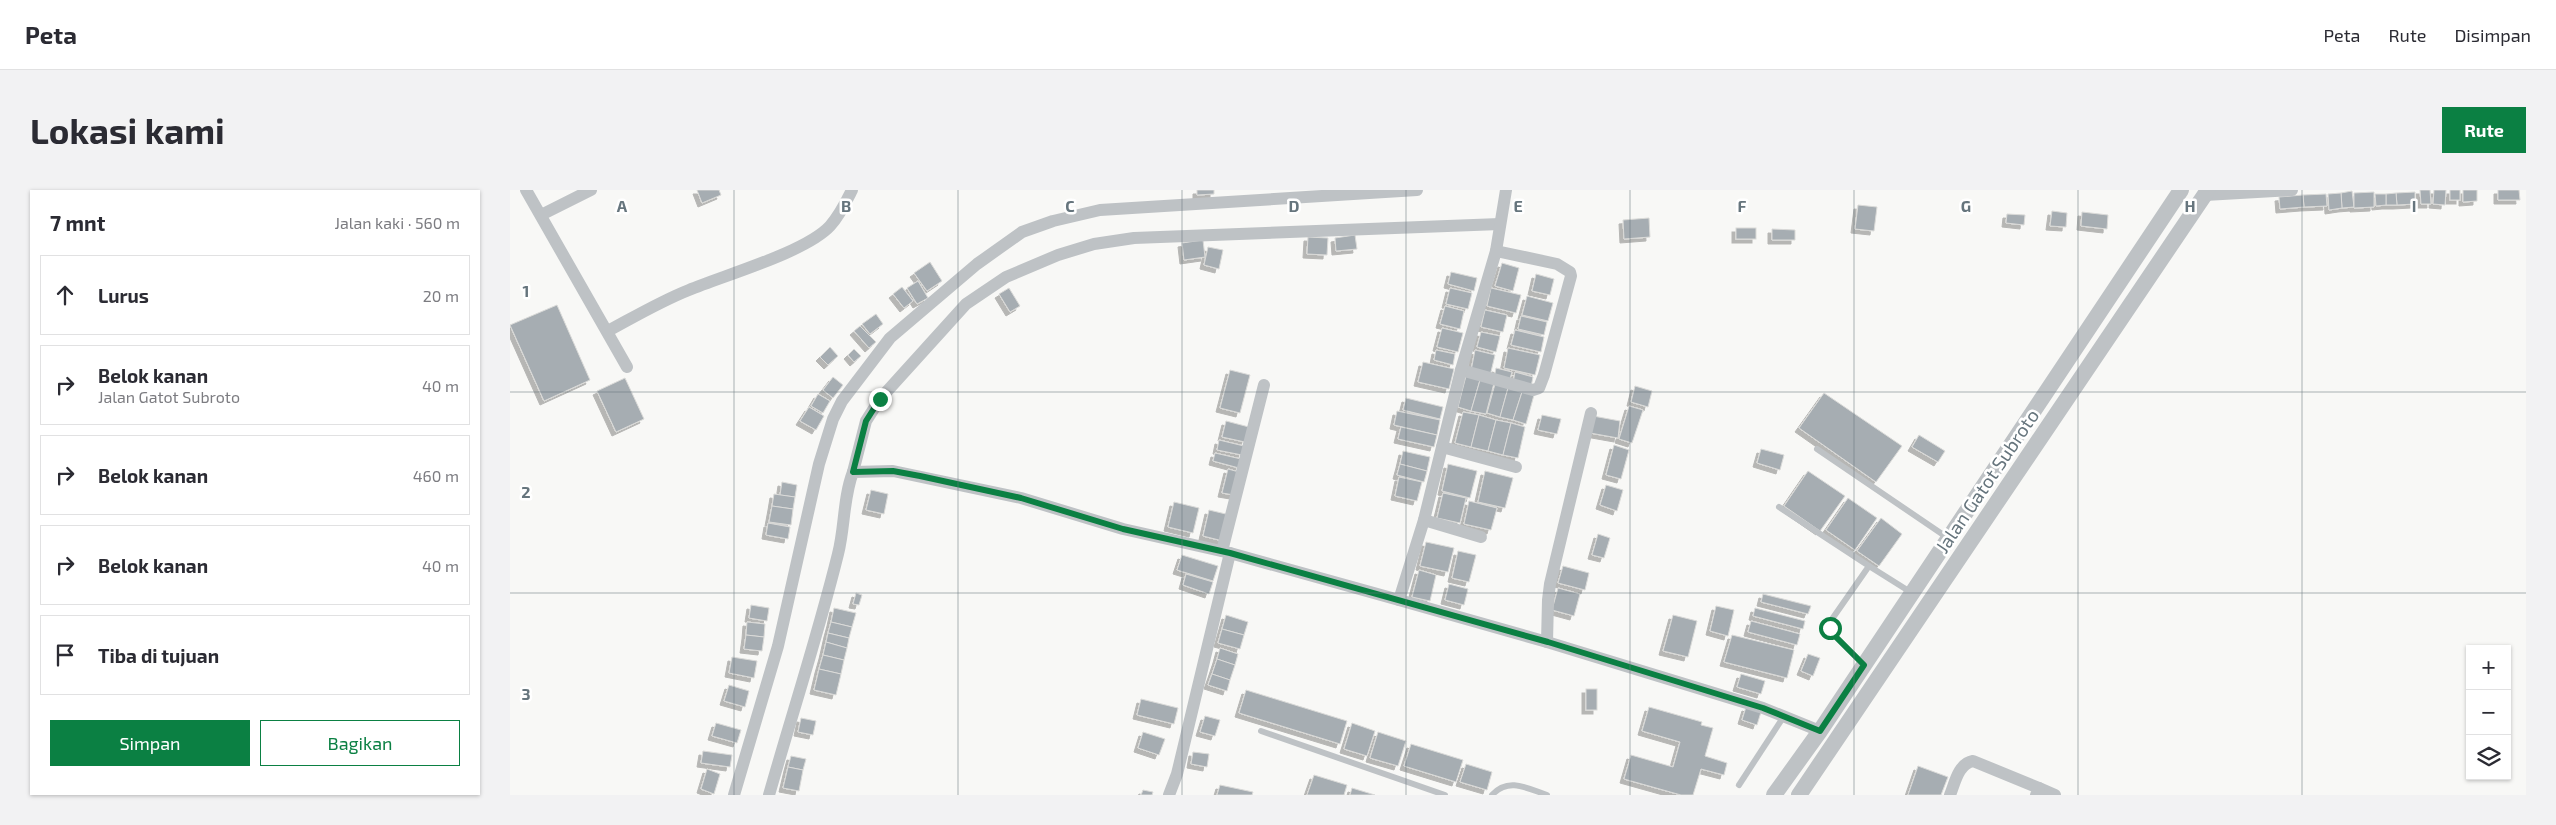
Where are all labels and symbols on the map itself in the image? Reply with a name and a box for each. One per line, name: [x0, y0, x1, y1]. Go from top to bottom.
text: A: [617, 196, 628, 215]
text: B: [841, 196, 851, 215]
text: C: [1065, 196, 1075, 215]
text: D: [1289, 196, 1300, 215]
text: E: [1513, 196, 1523, 215]
text: F: [1738, 196, 1747, 215]
text: G: [1961, 196, 1971, 215]
text: H: [2184, 196, 2196, 215]
text: I: [2412, 196, 2416, 215]
text: 1: [523, 281, 529, 300]
route end: [869, 388, 892, 411]
street label: Jalan Gatot Subroto: [1930, 404, 2043, 557]
text: 2: [521, 482, 531, 501]
route start: [1819, 617, 1842, 640]
text: 3: [521, 684, 531, 703]

